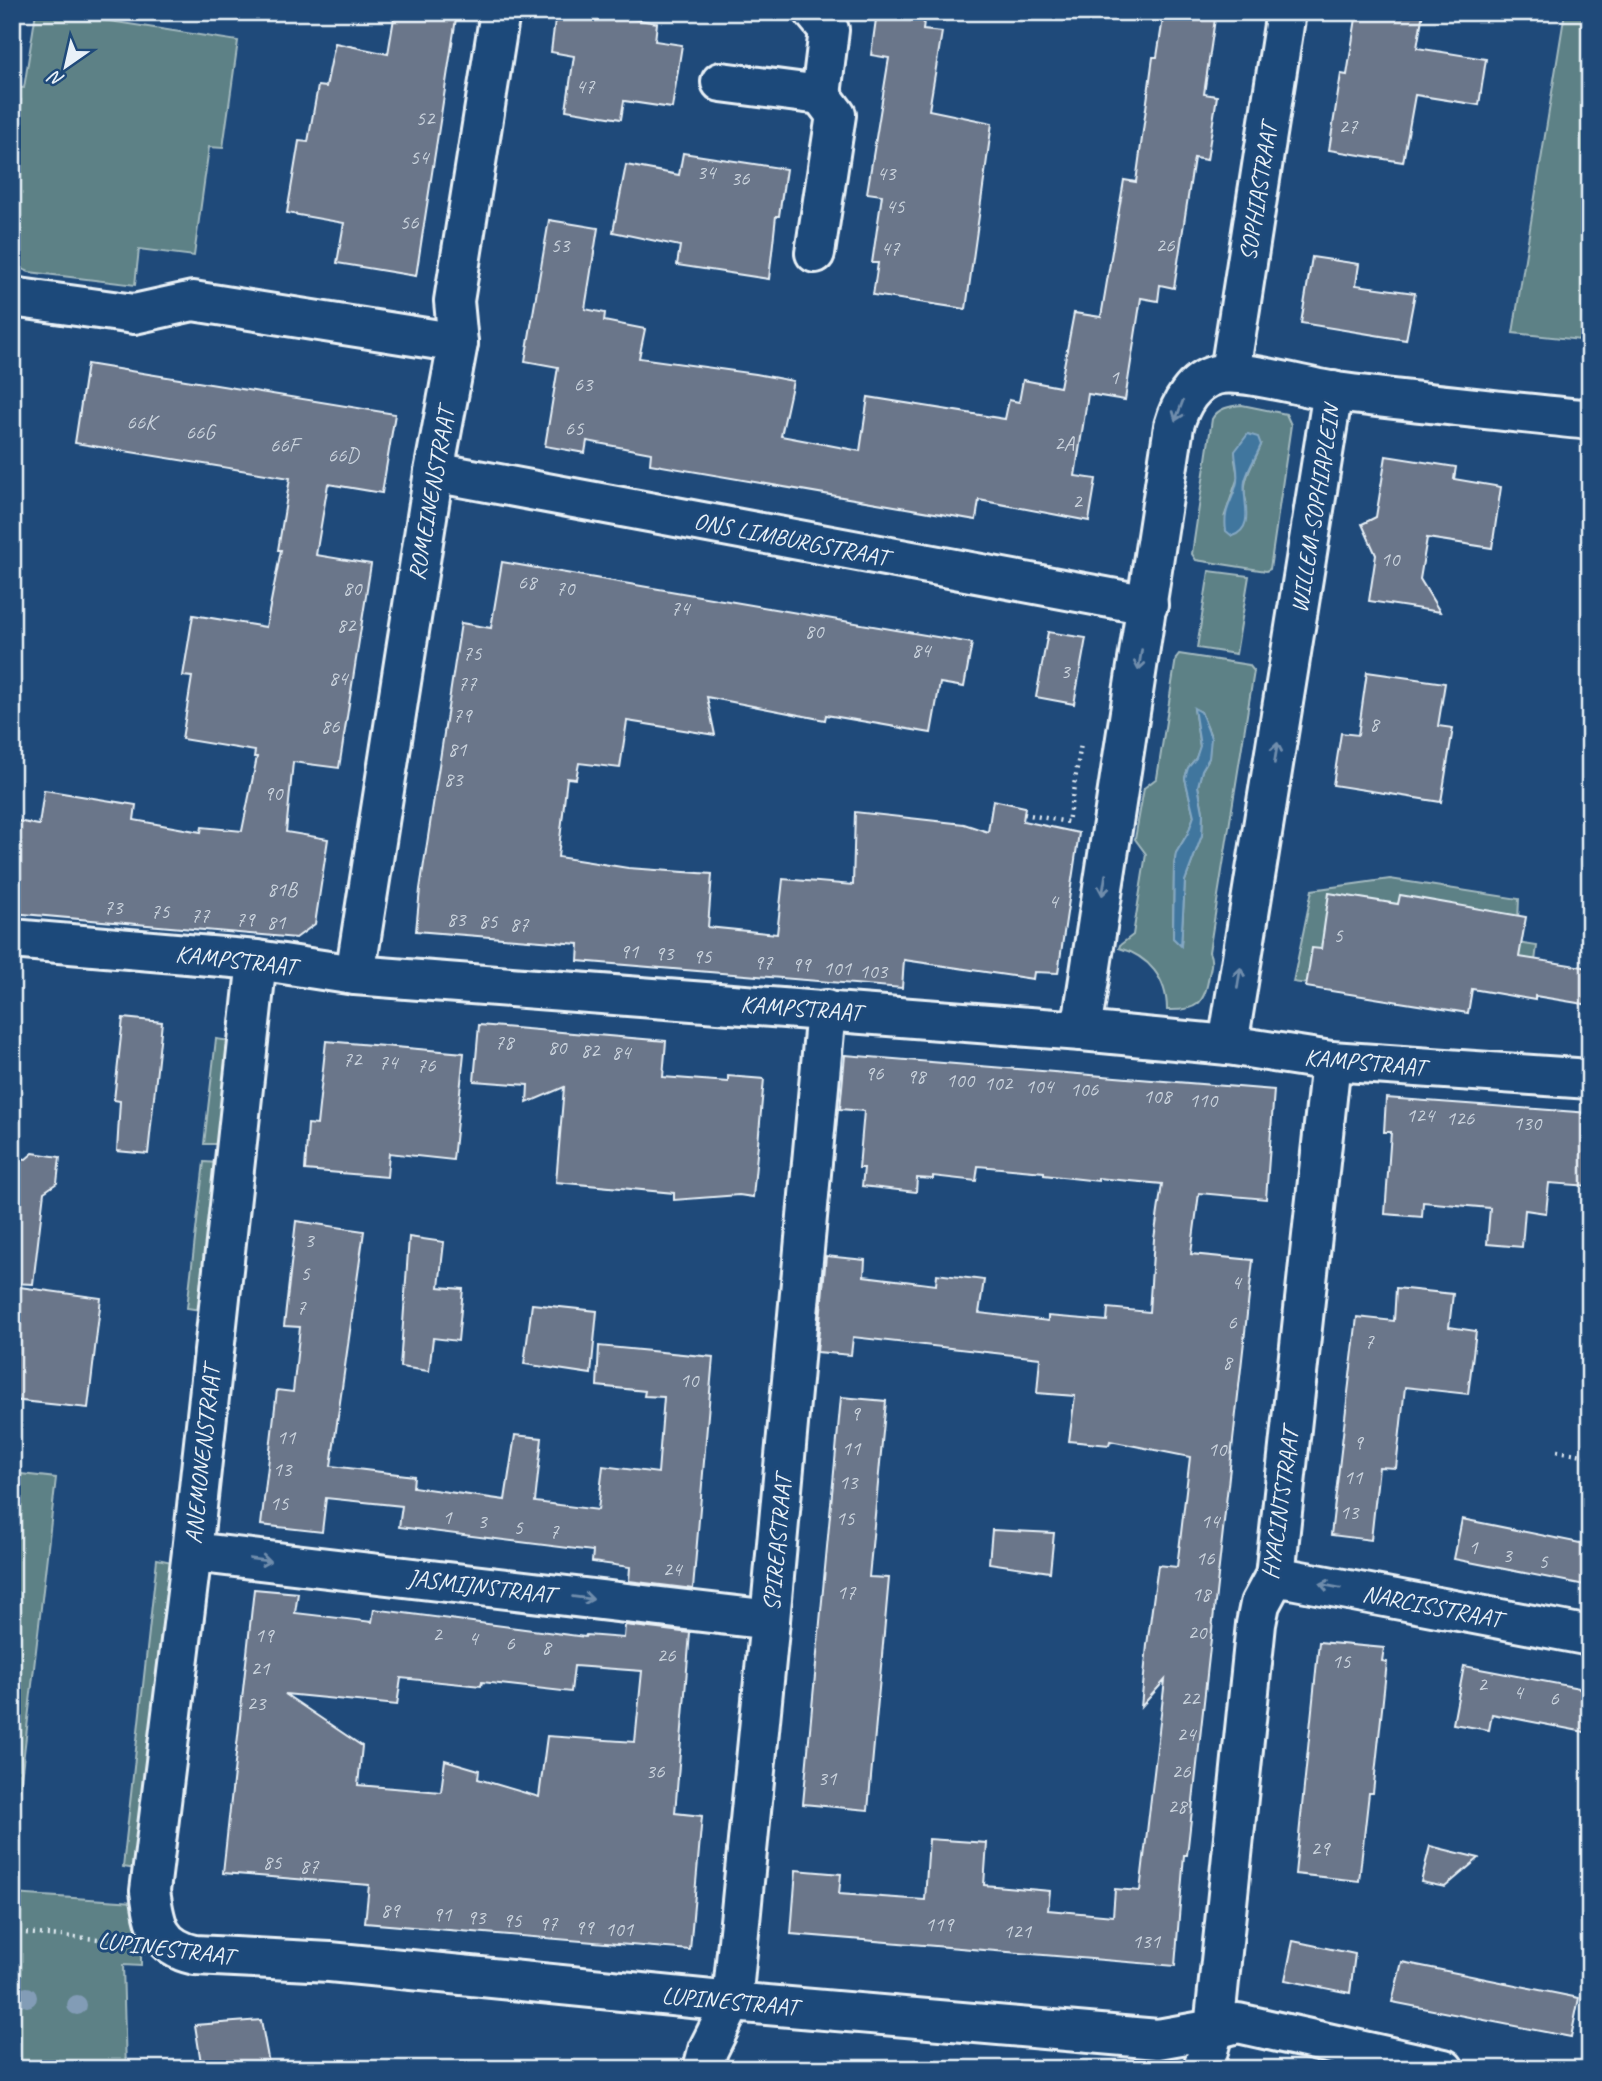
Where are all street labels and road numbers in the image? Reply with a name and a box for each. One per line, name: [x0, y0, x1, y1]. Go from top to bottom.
street label: SOPHIASTRAAT: [1232, 116, 1284, 263]
street label: ROMEINENSTRAAT: [401, 400, 462, 582]
street label: WILLEM-SOPHIAPLEIN: [1284, 400, 1347, 615]
street label: ONS LIMBURGSTRAAT: [691, 505, 896, 574]
street label: KAMPSTRAAT: [174, 939, 303, 982]
street label: KAMPSTRAAT: [739, 989, 868, 1028]
street label: KAMPSTRAAT: [1303, 1042, 1432, 1083]
street label: ANEMONENSTRAAT: [178, 1359, 227, 1545]
street label: HYACINTSTRAAT: [1255, 1421, 1306, 1581]
street label: SPIREASTRAAT: [756, 1469, 798, 1612]
street label: JASMIJNSTRAAT: [405, 1562, 562, 1611]
street label: NARCISSTRAAT: [1360, 1578, 1510, 1635]
street label: LUPINESTRAAT: [96, 1925, 240, 1972]
street label: LUPINESTRAAT: [661, 1980, 804, 2022]

